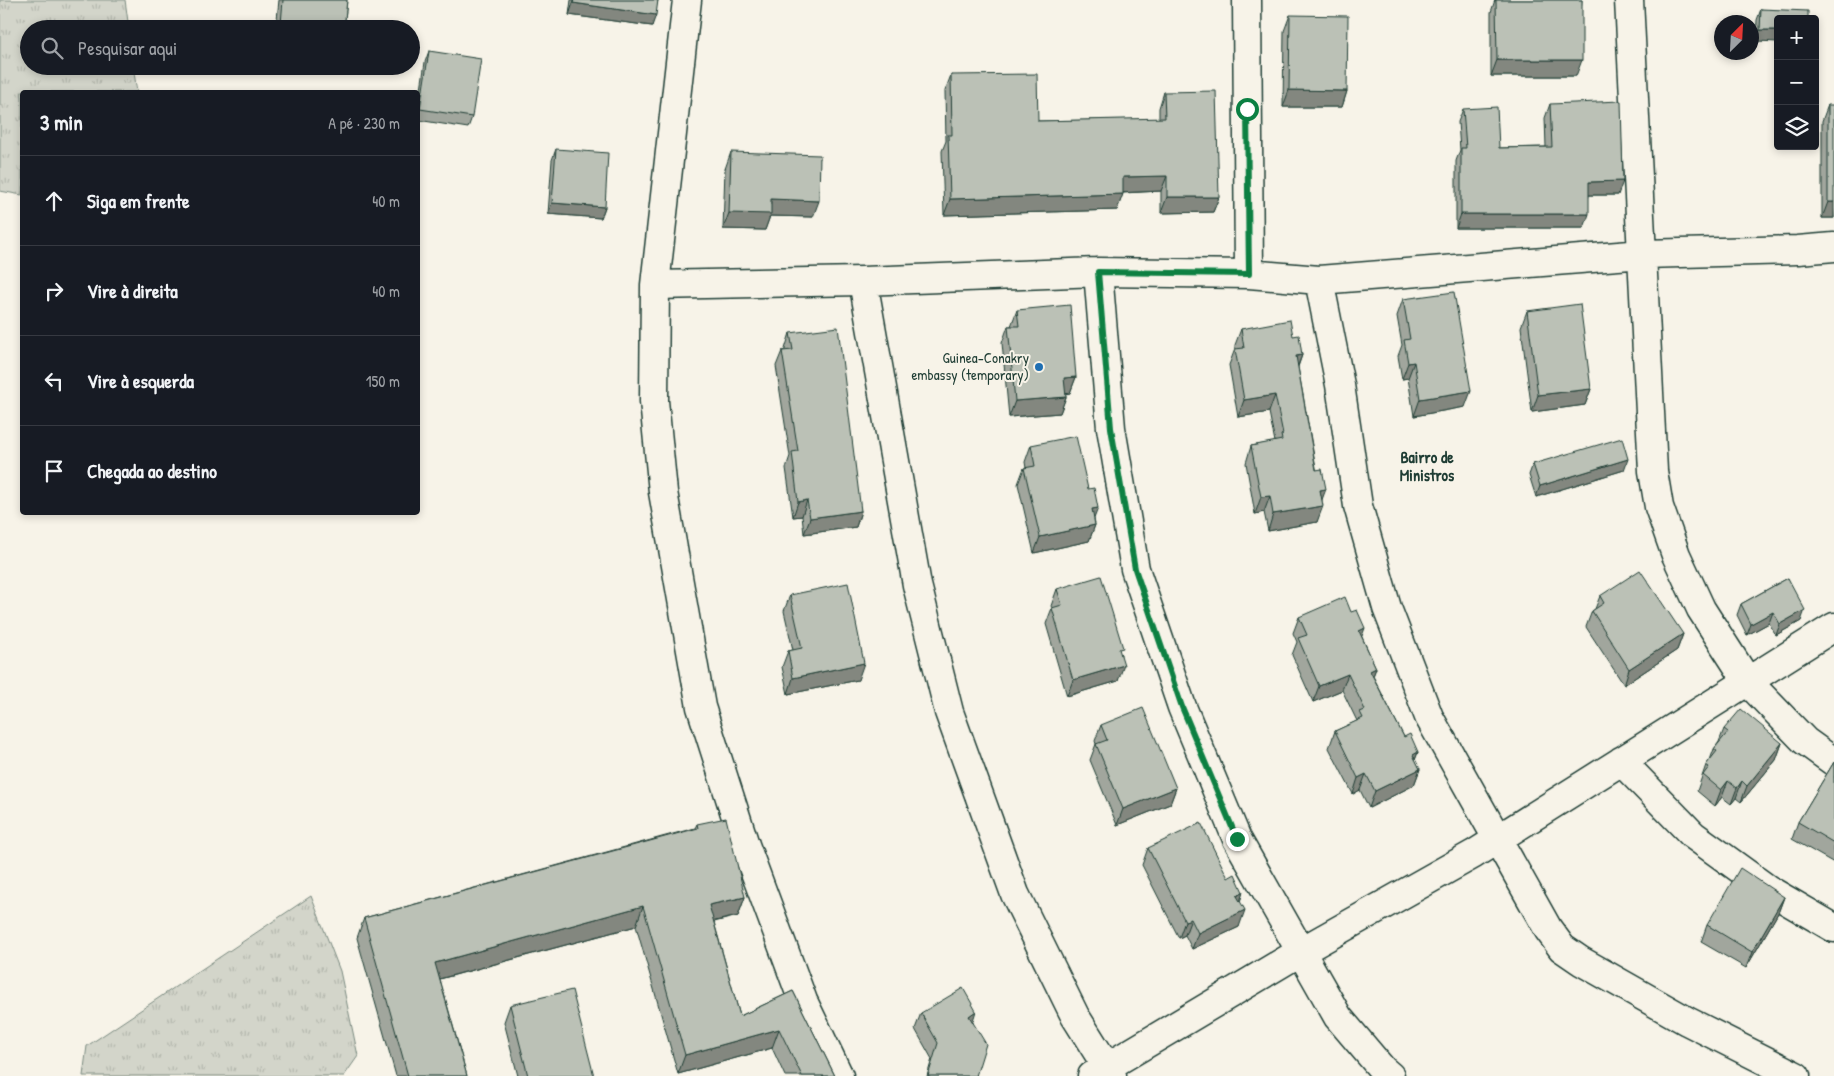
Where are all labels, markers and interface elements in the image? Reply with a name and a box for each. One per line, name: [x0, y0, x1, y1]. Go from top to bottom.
north arrow: [1714, 15, 1759, 60]
map controls: [1774, 15, 1819, 150]
button: +: [1774, 15, 1819, 60]
search box: [20, 20, 420, 75]
icon: search: [38, 34, 66, 62]
text: Pesquisar aqui: [78, 35, 177, 61]
button: −: [1774, 60, 1819, 105]
route start: [1236, 98, 1259, 121]
button: layers: [1774, 105, 1819, 150]
text: 3 min: [40, 108, 83, 137]
text: A pé · 230 m: [328, 112, 400, 134]
icon: ahead: [40, 187, 68, 215]
text: Siga em frente: [87, 188, 190, 214]
text: 40 m: [372, 190, 400, 212]
icon: right: [40, 277, 68, 305]
text: Vire à direita: [87, 278, 178, 304]
text: 40 m: [372, 280, 400, 302]
place label: Guinea-Conakry embassy (temporary): [911, 347, 1029, 385]
marker: Guinea-Conakry embassy (temporary): [1033, 361, 1045, 373]
icon: left: [40, 367, 68, 395]
text: Vire à esquerda: [87, 368, 194, 394]
text: 150 m: [366, 370, 400, 392]
district label: Bairro de Ministros: [1400, 446, 1455, 486]
icon: arrive: [40, 457, 68, 485]
text: Chegada ao destino: [87, 458, 217, 484]
route end: [1226, 828, 1249, 851]

